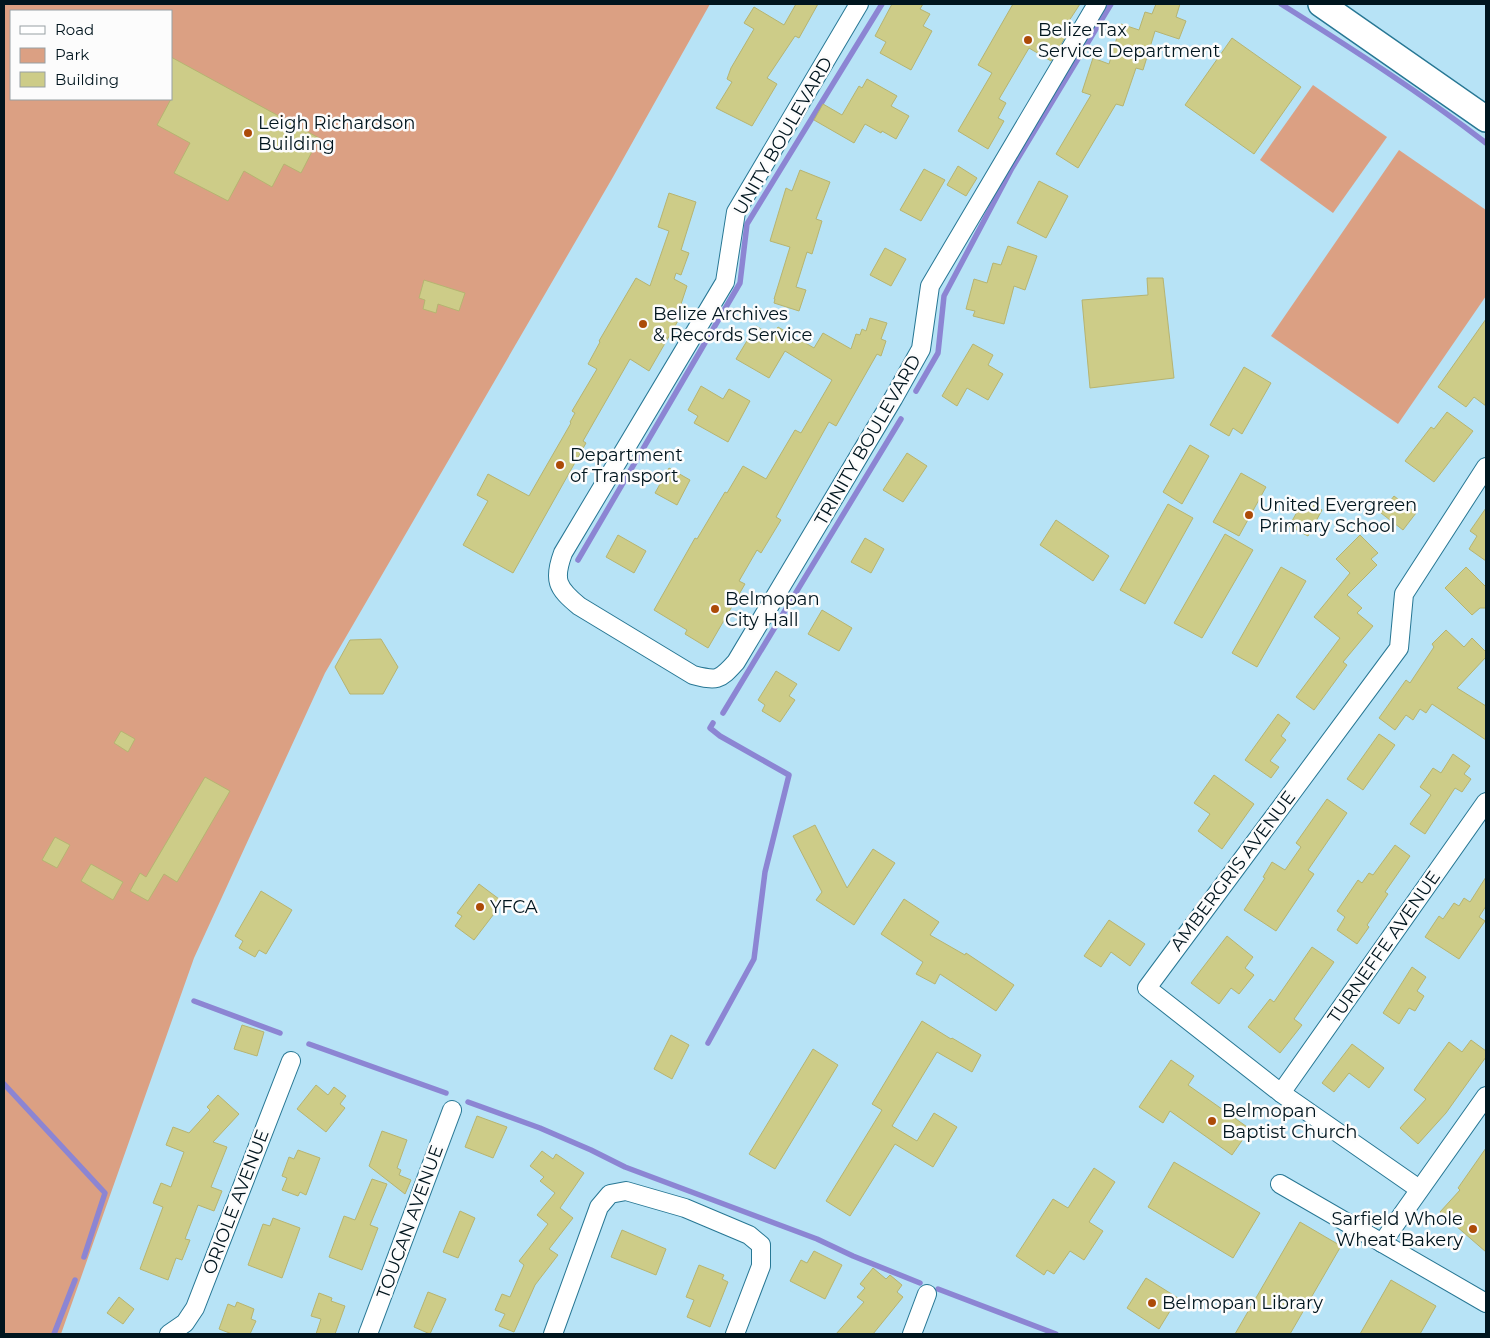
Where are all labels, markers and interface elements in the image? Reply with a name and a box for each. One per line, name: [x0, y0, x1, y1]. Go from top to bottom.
legend: [10, 10, 172, 100]
place label: Belize Tax Service Department: [1038, 19, 1220, 62]
text: Road: [55, 20, 94, 39]
marker: Belize Tax Service Department: [1022, 34, 1034, 46]
text: Park: [55, 45, 89, 64]
street label: UNITY BOULEVARD: [729, 53, 837, 219]
text: Building: [55, 70, 119, 89]
place label: Leigh Richardson Building: [258, 112, 415, 155]
marker: Leigh Richardson Building: [242, 127, 254, 139]
place label: Belize Archives & Records Service: [653, 303, 813, 346]
marker: Belize Archives & Records Service: [637, 318, 649, 330]
street label: TRINITY BOULEVARD: [810, 351, 926, 529]
place label: Department of Transport: [570, 444, 683, 487]
marker: Department of Transport: [554, 459, 566, 471]
place label: United Evergreen Primary School: [1259, 494, 1417, 537]
marker: United Evergreen Primary School: [1243, 509, 1255, 521]
place label: Belmopan City Hall: [725, 588, 820, 631]
marker: Belmopan City Hall: [709, 603, 721, 615]
street label: AMBERGRIS AVENUE: [1166, 787, 1300, 955]
street label: TURNEFFE AVENUE: [1323, 867, 1445, 1027]
place label: YFCA: [490, 896, 538, 918]
marker: YFCA: [474, 901, 486, 913]
place label: Belmopan Baptist Church: [1222, 1100, 1358, 1143]
marker: Belmopan Baptist Church: [1206, 1115, 1218, 1127]
street label: ORIOLE AVENUE: [198, 1126, 274, 1278]
street label: TOUCAN AVENUE: [372, 1142, 448, 1302]
place label: Sarfield Whole Wheat Bakery: [1331, 1208, 1463, 1251]
marker: Sarfield Whole Wheat Bakery: [1467, 1223, 1479, 1235]
place label: Belmopan Library: [1162, 1292, 1323, 1314]
marker: Belmopan Library: [1146, 1297, 1158, 1309]

